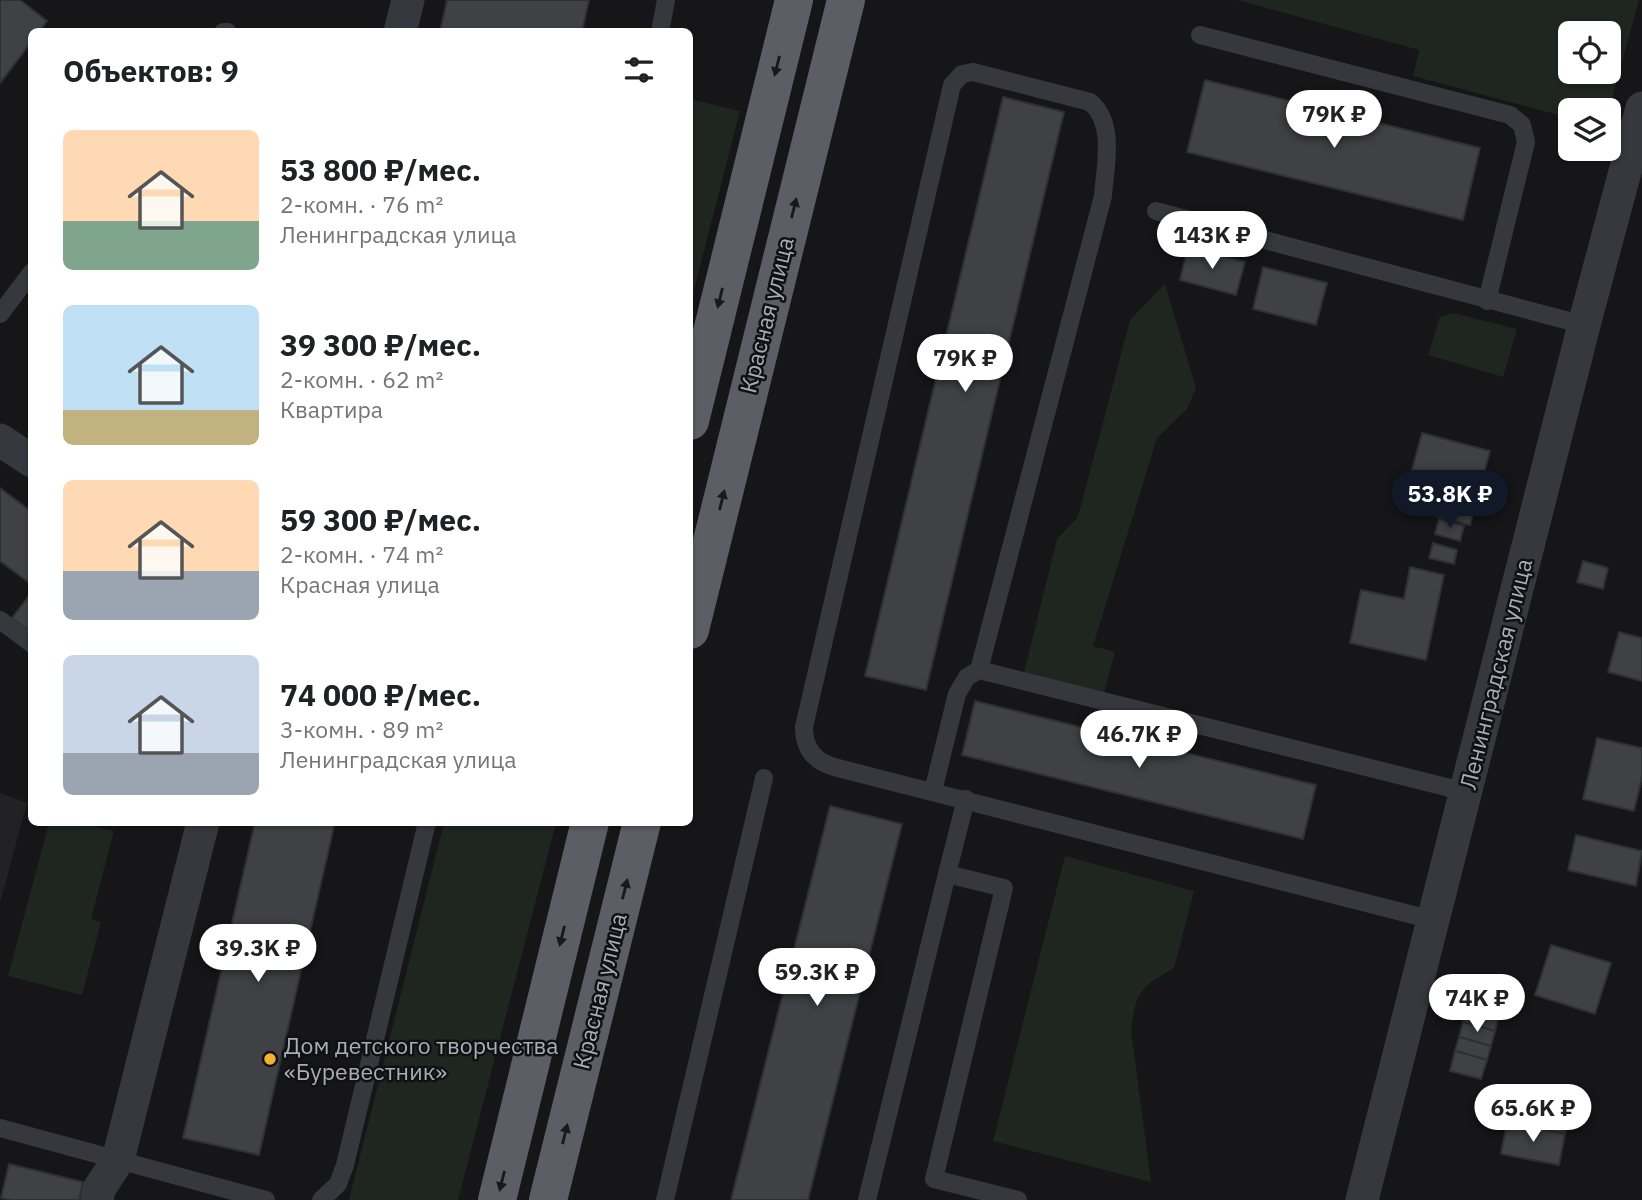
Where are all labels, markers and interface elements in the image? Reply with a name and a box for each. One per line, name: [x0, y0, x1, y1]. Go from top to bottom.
map controls: [1558, 21, 1621, 161]
button: locate: [1558, 21, 1621, 84]
text: Объектов: 9: [63, 51, 239, 90]
icon: filters: [620, 51, 658, 89]
one-way arrow: [771, 55, 782, 77]
pin: 79K ₽: [1285, 90, 1383, 150]
text: 79K ₽: [1302, 98, 1366, 128]
button: layers: [1558, 98, 1621, 161]
text: 53 800 ₽/мес.: [280, 150, 481, 189]
icon: home: [119, 158, 203, 242]
text: 2-комн. · 76 m²: [280, 189, 443, 219]
one-way arrow: [789, 197, 800, 219]
pin: 143K ₽: [1155, 212, 1269, 271]
text: Ленинградская улица: [280, 219, 517, 249]
text: 143K ₽: [1173, 219, 1251, 249]
street label: Красная улица: [732, 234, 800, 396]
one-way arrow: [714, 287, 725, 309]
text: 39 300 ₽/мес.: [280, 325, 481, 364]
icon: home: [119, 333, 203, 417]
pin: 79K ₽: [916, 334, 1014, 394]
text: 79K ₽: [933, 342, 997, 372]
text: 2-комн. · 62 m²: [280, 364, 443, 394]
text: Квартира: [280, 394, 383, 424]
pin: 53.8K ₽: [1385, 470, 1515, 530]
text: 53.8K ₽: [1407, 478, 1493, 508]
one-way arrow: [717, 489, 728, 511]
text: 59 300 ₽/мес.: [280, 500, 481, 539]
icon: home: [119, 508, 203, 592]
text: 2-комн. · 74 m²: [280, 539, 443, 569]
street label: Ленинградская улица: [1452, 555, 1538, 792]
text: Красная улица: [280, 569, 440, 599]
text: 74 000 ₽/мес.: [280, 675, 481, 714]
icon: home: [119, 683, 203, 767]
pin: 46.7K ₽: [1074, 710, 1204, 770]
text: 3-комн. · 89 m²: [280, 714, 443, 744]
text: 46.7K ₽: [1096, 718, 1182, 748]
text: Ленинградская улица: [280, 744, 517, 774]
one-way arrow: [620, 878, 631, 900]
street label: Красная улица: [565, 910, 633, 1072]
pin: 39.3K ₽: [193, 925, 323, 984]
one-way arrow: [556, 925, 567, 947]
text: 39.3K ₽: [215, 932, 301, 962]
pin: 59.3K ₽: [752, 948, 882, 1008]
text: 59.3K ₽: [774, 956, 860, 986]
pin: 74K ₽: [1428, 974, 1526, 1034]
text: 74K ₽: [1445, 982, 1509, 1012]
place label: Дом детского творчества «Буревестник»: [284, 1030, 559, 1086]
marker: Дом детского творчества «Буревестник»: [262, 1051, 278, 1067]
pin: 65.6K ₽: [1468, 1084, 1598, 1144]
text: 65.6K ₽: [1490, 1092, 1576, 1122]
one-way arrow: [560, 1123, 571, 1145]
one-way arrow: [496, 1170, 507, 1192]

